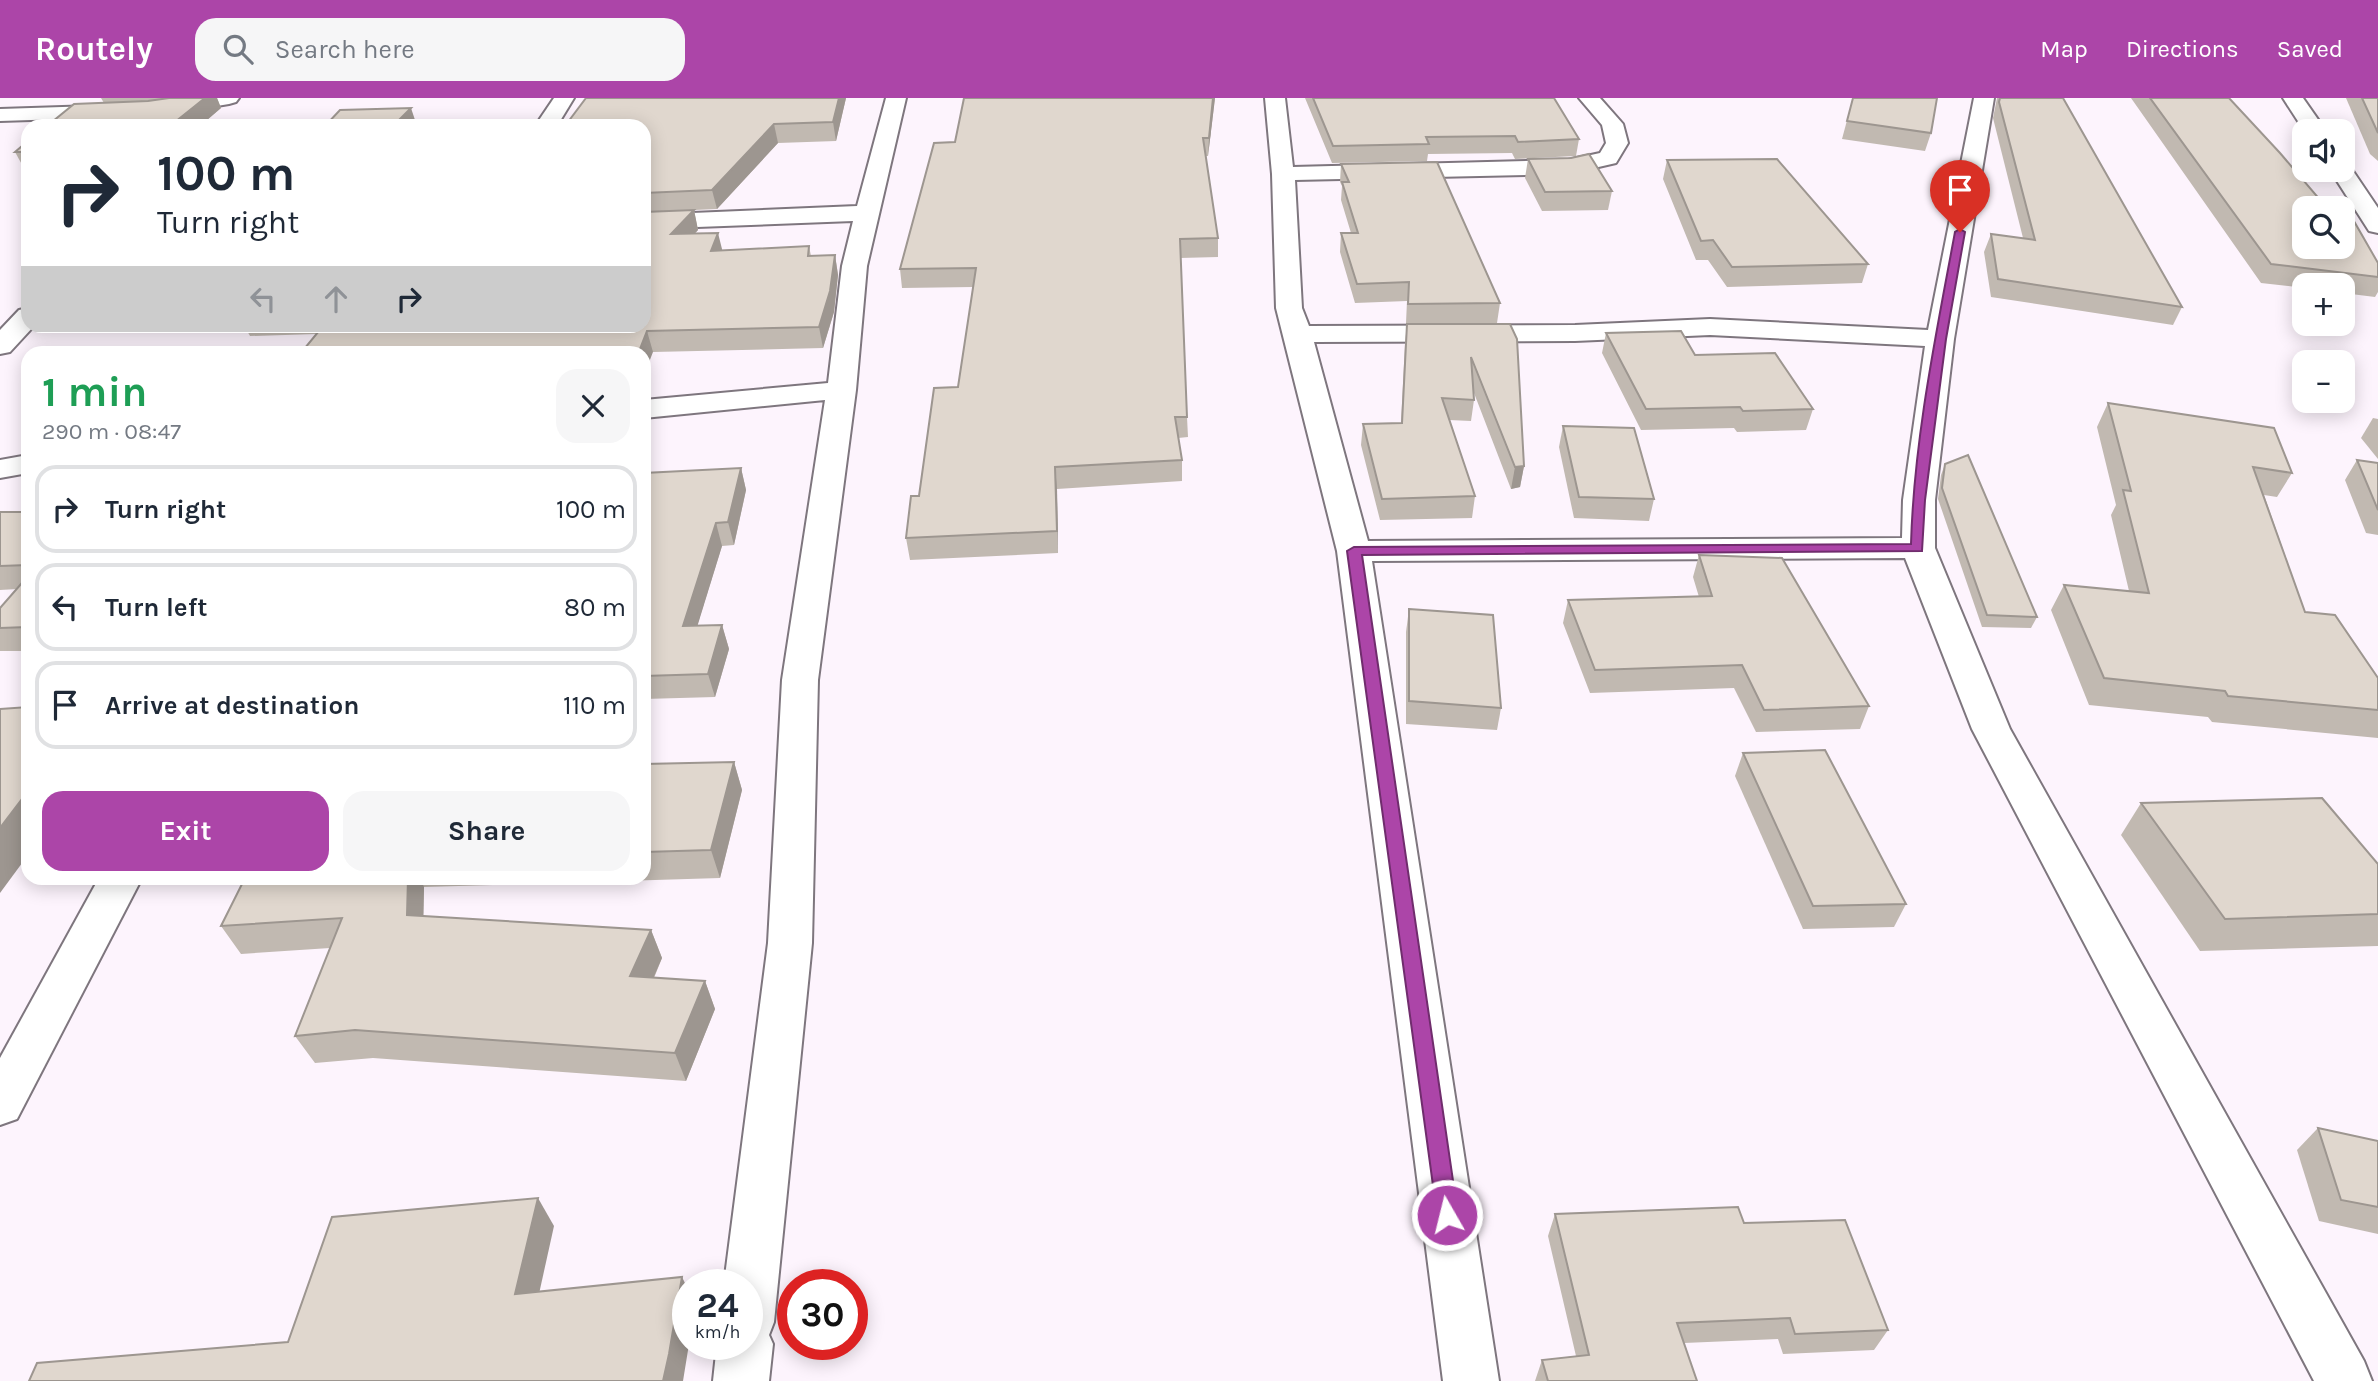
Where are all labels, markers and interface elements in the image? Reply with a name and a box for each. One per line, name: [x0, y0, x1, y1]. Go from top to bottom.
search box: [195, 18, 685, 81]
text: Routely: [35, 30, 153, 68]
icon: search: [219, 30, 257, 68]
text: Search here: [275, 34, 415, 65]
text: Map: [2040, 35, 2088, 63]
text: Directions: [2126, 35, 2239, 63]
text: Saved: [2277, 35, 2343, 63]
map controls: [2292, 119, 2355, 413]
button: sound: [2292, 119, 2355, 182]
text: 100 m: [157, 145, 295, 202]
icon: right: [42, 147, 133, 238]
pin: [1930, 160, 1990, 232]
icon: arrive: [1941, 171, 1979, 209]
button: search: [2292, 196, 2355, 259]
text: Turn right: [157, 204, 299, 241]
button: +: [2292, 273, 2355, 336]
icon: left: [244, 280, 282, 318]
icon: ahead: [317, 280, 355, 318]
icon: right: [390, 280, 428, 318]
button: −: [2292, 350, 2355, 413]
text: 1 min: [42, 367, 147, 417]
button: close: [556, 369, 630, 443]
text: 290 m · 08:47: [42, 418, 181, 445]
icon: right: [46, 490, 84, 528]
text: Turn right: [105, 494, 226, 525]
text: 100 m: [556, 494, 626, 525]
icon: left: [46, 588, 84, 626]
text: Turn left: [105, 592, 207, 623]
text: 80 m: [564, 592, 626, 623]
icon: arrive: [46, 686, 84, 724]
text: Arrive at destination: [105, 690, 359, 721]
text: 110 m: [563, 690, 626, 721]
button: Exit: [42, 791, 329, 871]
button: Share: [343, 791, 630, 871]
position arrow: [1410, 1178, 1484, 1252]
speed limit sign: 30: [777, 1269, 868, 1360]
text: 24: [697, 1285, 739, 1326]
text: km/h: [695, 1321, 740, 1343]

